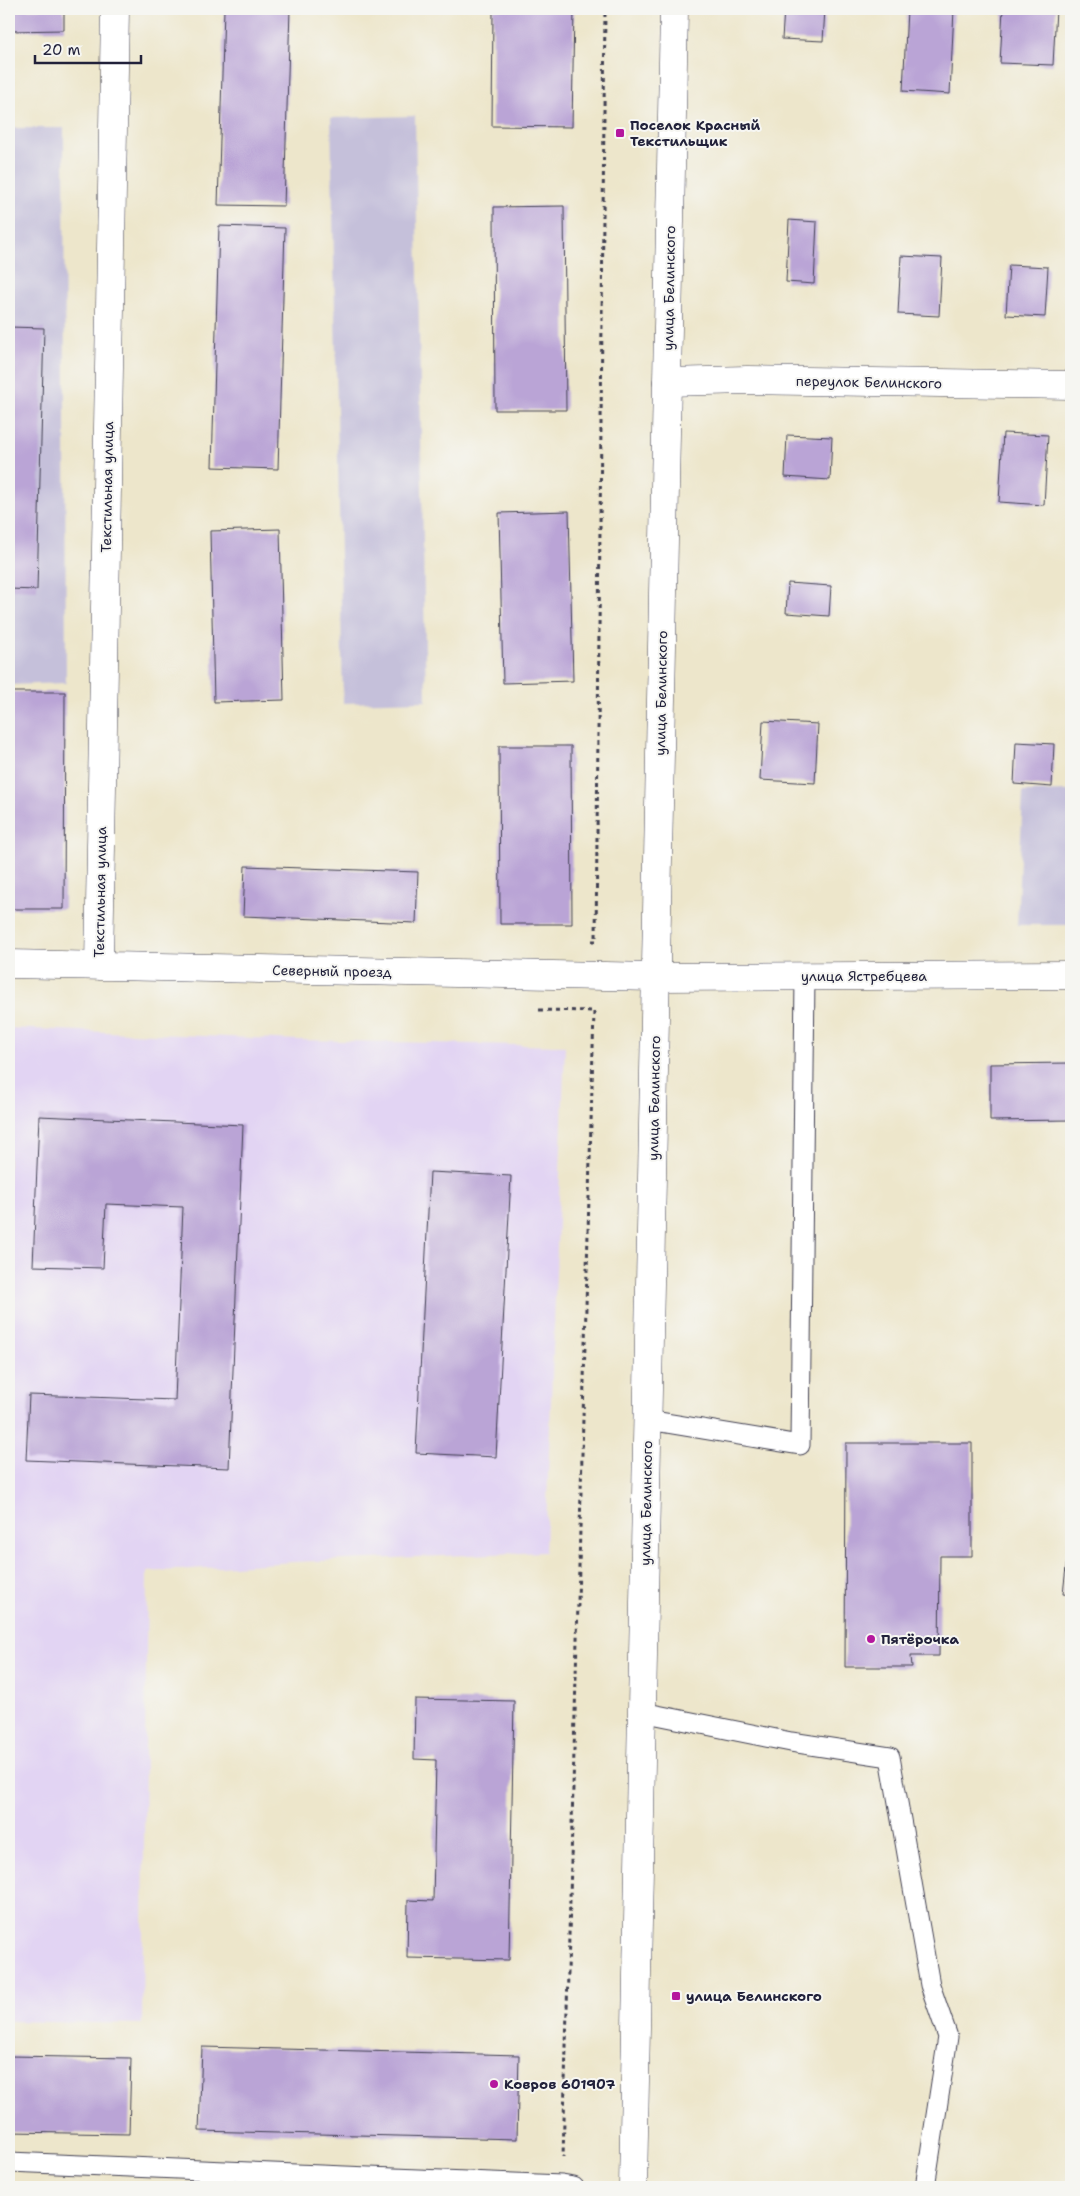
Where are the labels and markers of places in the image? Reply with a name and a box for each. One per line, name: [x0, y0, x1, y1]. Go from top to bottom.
place label: Поселок Красный Текстильщик: [630, 116, 760, 150]
marker: Поселок Красный Текстильщик: [614, 127, 626, 139]
place label: Пятёрочка: [881, 1630, 960, 1648]
marker: Пятёрочка: [865, 1633, 877, 1645]
place label: улица Белинского: [686, 1987, 822, 2005]
marker: улица Белинского: [670, 1990, 682, 2002]
place label: Ковров 601907: [504, 2075, 615, 2093]
marker: Ковров 601907: [488, 2078, 500, 2090]

